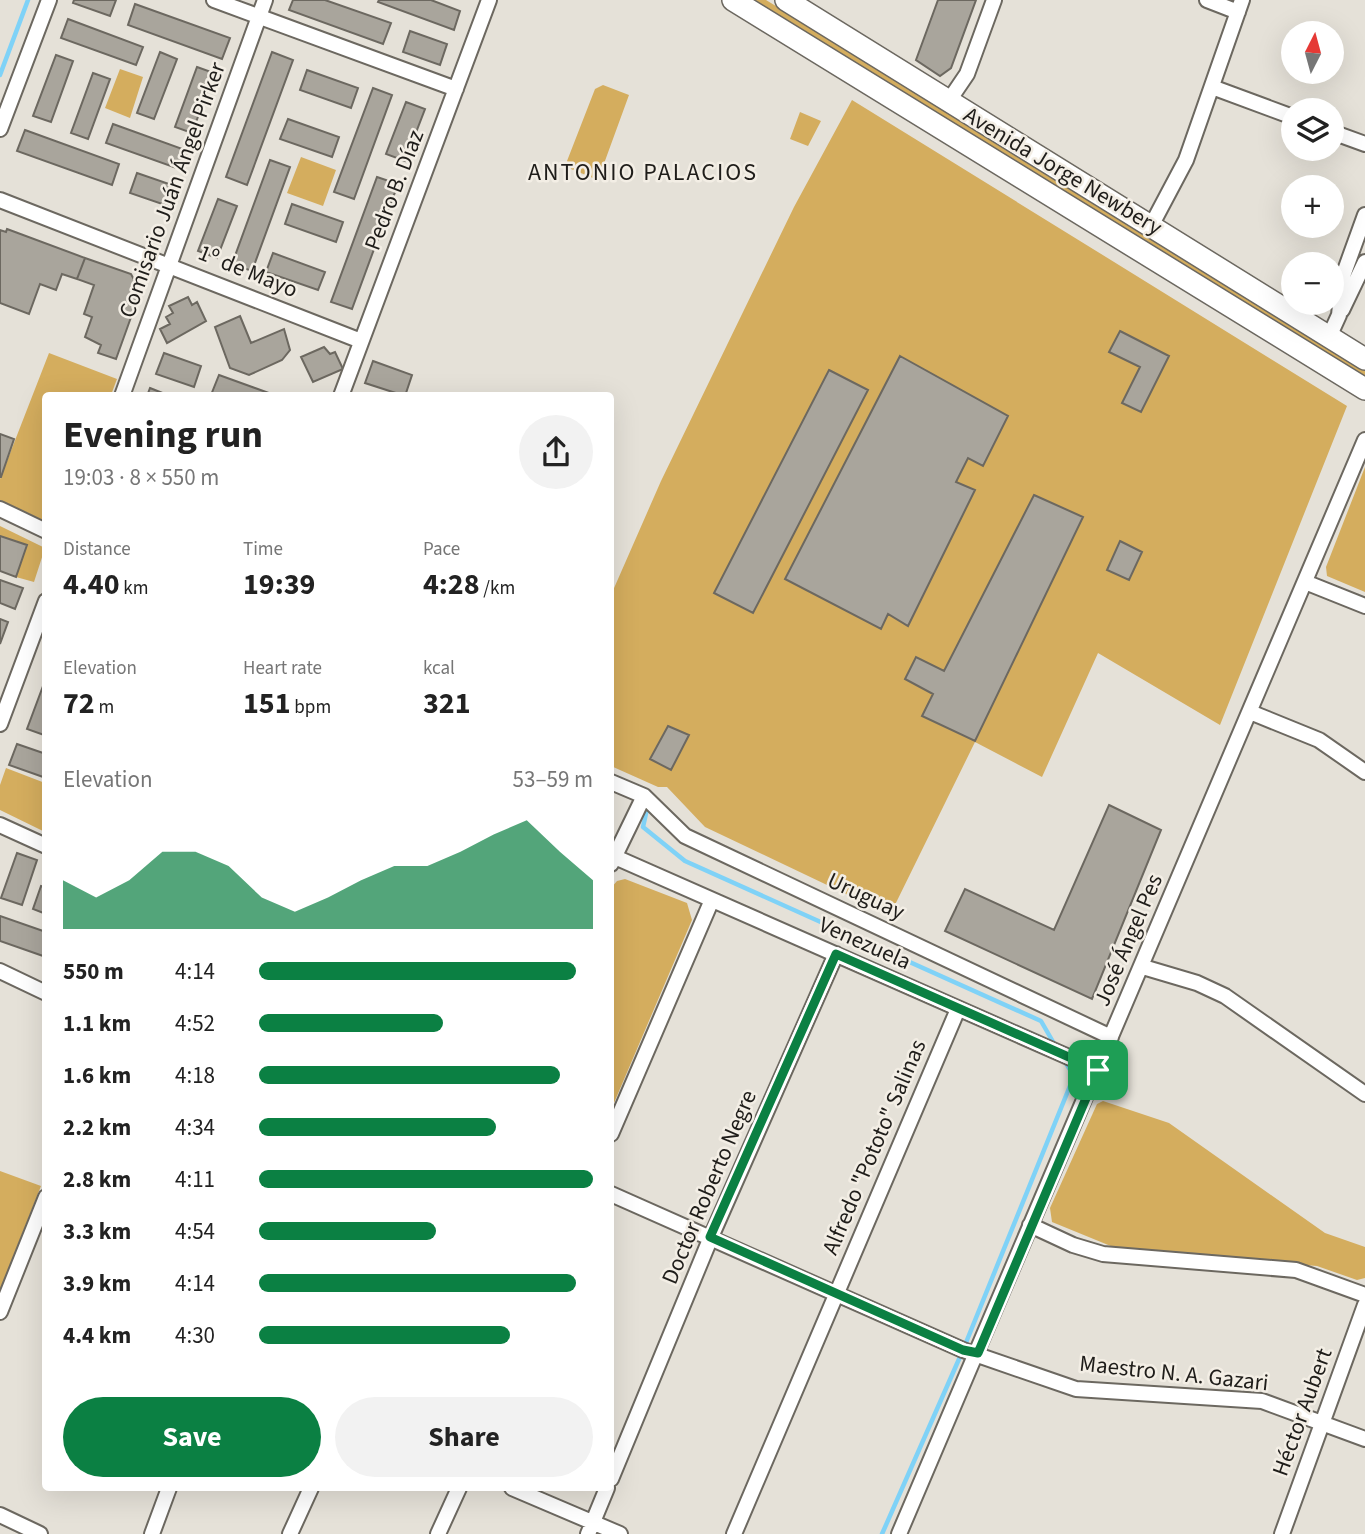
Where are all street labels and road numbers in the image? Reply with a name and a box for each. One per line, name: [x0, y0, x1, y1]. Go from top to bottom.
street label: Comisario Juán Ángel Pirker: [110, 57, 234, 322]
street label: Avenida Jorge Newbery: [957, 99, 1169, 244]
street label: Pedro B. Díaz: [356, 125, 432, 255]
street label: 1º de Mayo: [193, 236, 303, 306]
street label: Uruguay: [822, 864, 910, 928]
street label: José Ángel Pes: [1085, 869, 1171, 1011]
street label: Venezuela: [814, 908, 916, 978]
street label: Alfredo "Pototo" Salinas: [814, 1034, 934, 1260]
street label: Doctor Roberto Negre: [653, 1085, 765, 1289]
street label: Héctor Aubert: [1264, 1343, 1340, 1481]
street label: Maestro N. A. Gazari: [1078, 1347, 1270, 1399]

